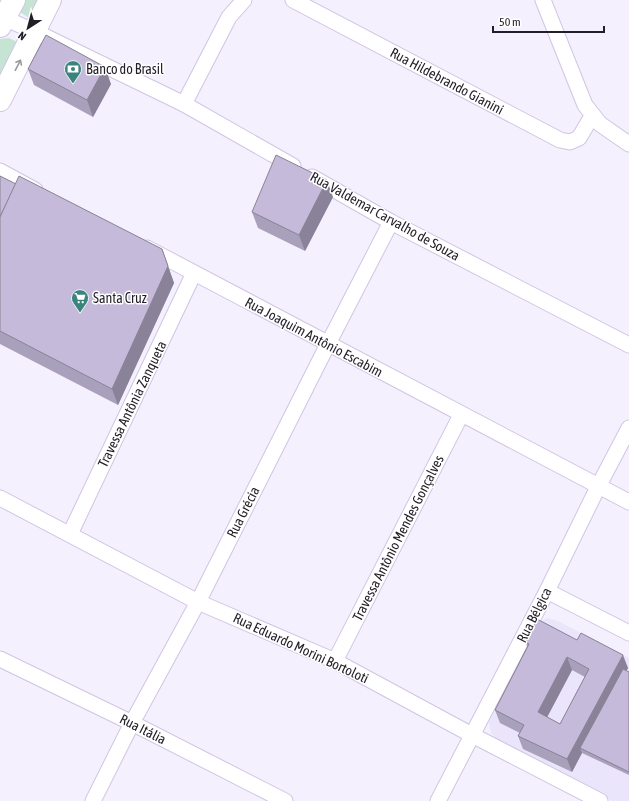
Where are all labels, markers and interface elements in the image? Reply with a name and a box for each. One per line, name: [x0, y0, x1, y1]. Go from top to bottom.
north arrow: [8, 8, 48, 48]
scale bar: [493, 8, 604, 34]
text: 50 m: [499, 15, 521, 29]
text: N: [16, 29, 28, 43]
street label: Rua Hildebrando Gianini: [388, 44, 506, 118]
one-way arrow: [14, 59, 22, 71]
bank icon: Banco do Brasil: [63, 59, 83, 84]
place label: Banco do Brasil: [86, 61, 164, 77]
street label: Rua Valdemar Carvalho de Souza: [308, 168, 462, 264]
supermarket icon: Santa Cruz: [70, 288, 90, 313]
place label: Santa Cruz: [93, 290, 147, 306]
street label: Rua Joaquim Antônio Escabim: [242, 294, 386, 380]
street label: Travessa Antônia Zanqueta: [94, 338, 170, 470]
street label: Travessa Antônio Mendes Gonçalves: [349, 452, 447, 624]
street label: Rua Grécia: [223, 484, 263, 540]
street label: Rua Bélgica: [513, 585, 555, 645]
street label: Rua Eduardo Morini Bortoloti: [231, 610, 371, 686]
street label: Rua Itália: [117, 711, 169, 747]

